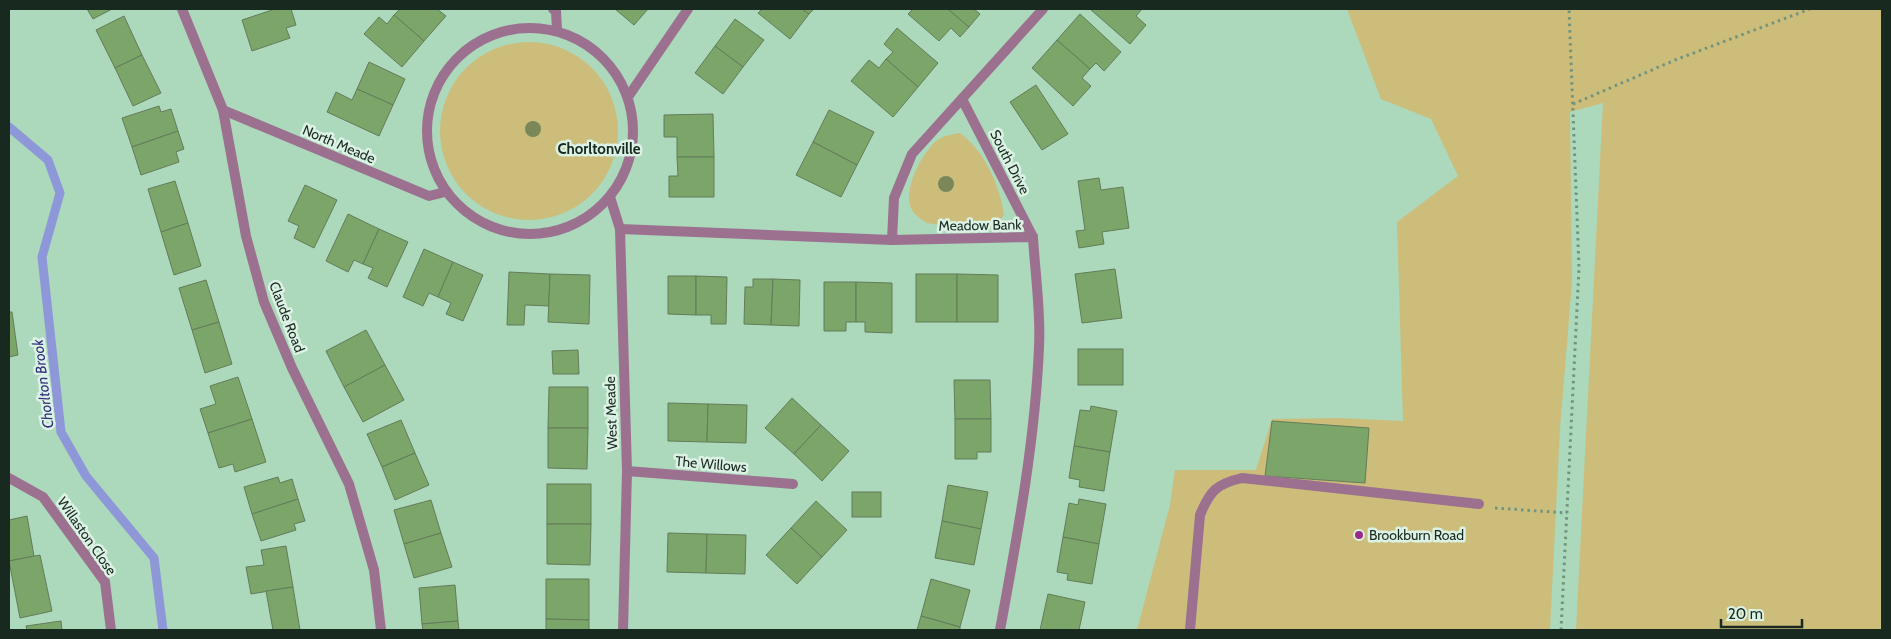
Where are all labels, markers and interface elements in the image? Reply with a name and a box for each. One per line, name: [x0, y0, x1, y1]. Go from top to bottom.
street label: North Meade: [300, 121, 378, 167]
street label: South Drive: [986, 127, 1034, 197]
district label: Chorltonville: [557, 140, 641, 158]
street label: Meadow Bank: [938, 215, 1022, 235]
street label: Claude Road: [265, 279, 309, 355]
water label: Chorlton Brook: [29, 338, 57, 430]
street label: West Meade: [601, 376, 621, 450]
street label: The Willows: [675, 452, 748, 476]
street label: Willaston Close: [53, 494, 121, 578]
place label: Brookburn Road: [1369, 526, 1464, 544]
marker: Brookburn Road: [1353, 529, 1365, 541]
scale bar: [1721, 596, 1802, 628]
text: 20 m: [1728, 605, 1763, 623]

